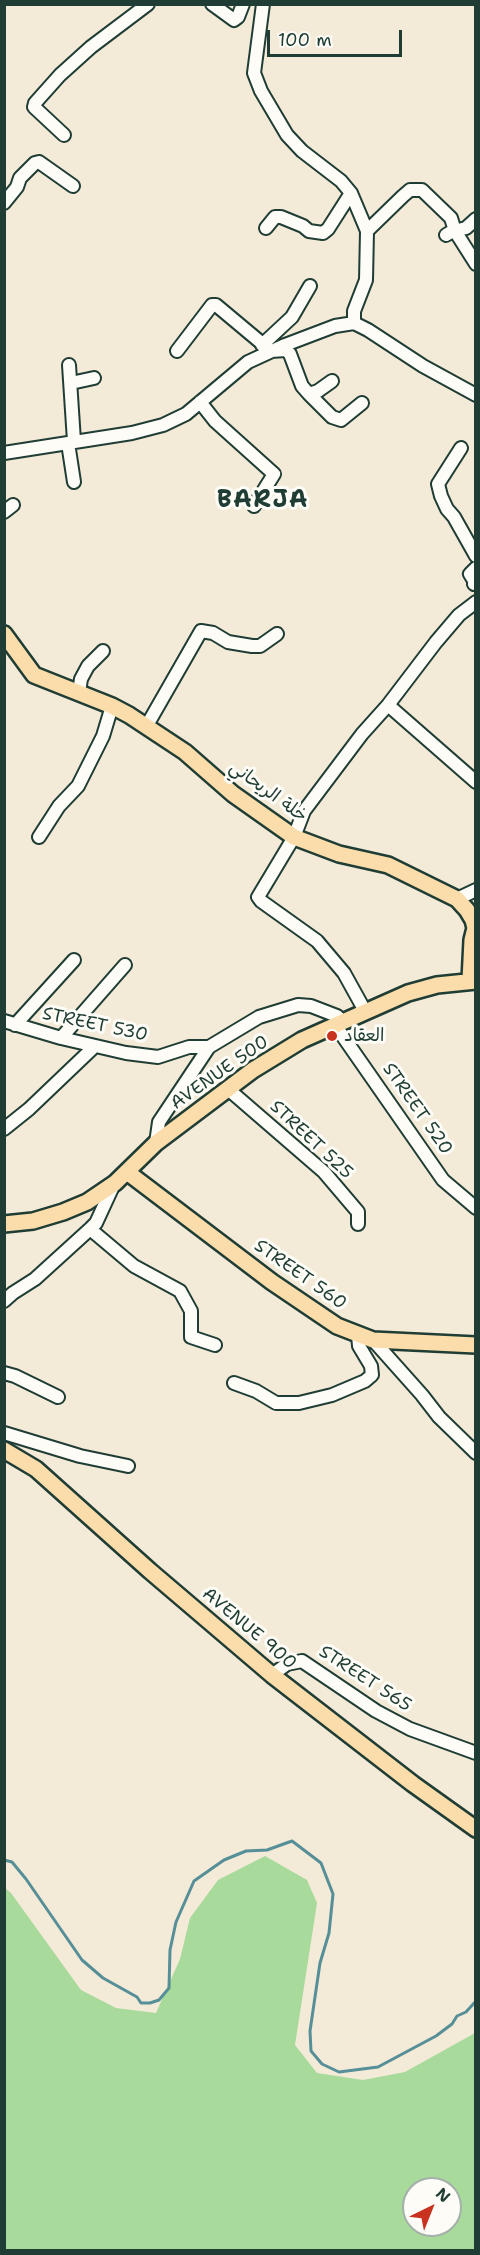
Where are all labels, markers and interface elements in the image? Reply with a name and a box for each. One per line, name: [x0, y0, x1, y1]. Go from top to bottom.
scale bar: [270, 18, 405, 56]
text: 100 m: [278, 28, 332, 52]
district label: BARJA: [217, 487, 309, 515]
street label: خلة الريحاني: [225, 757, 311, 827]
street label: STREET 530: [40, 1003, 150, 1047]
place label: العقاد: [344, 1025, 384, 1047]
marker: العقاد: [325, 1029, 339, 1043]
street label: AVENUE 500: [167, 1031, 273, 1115]
street label: STREET 520: [378, 1059, 456, 1159]
street label: STREET 525: [265, 1096, 357, 1184]
street label: STREET 560: [250, 1235, 350, 1315]
street label: AVENUE 900: [198, 1583, 300, 1675]
street label: STREET 565: [315, 1641, 415, 1717]
north arrow: [402, 2177, 462, 2237]
text: N: [431, 2183, 455, 2207]

